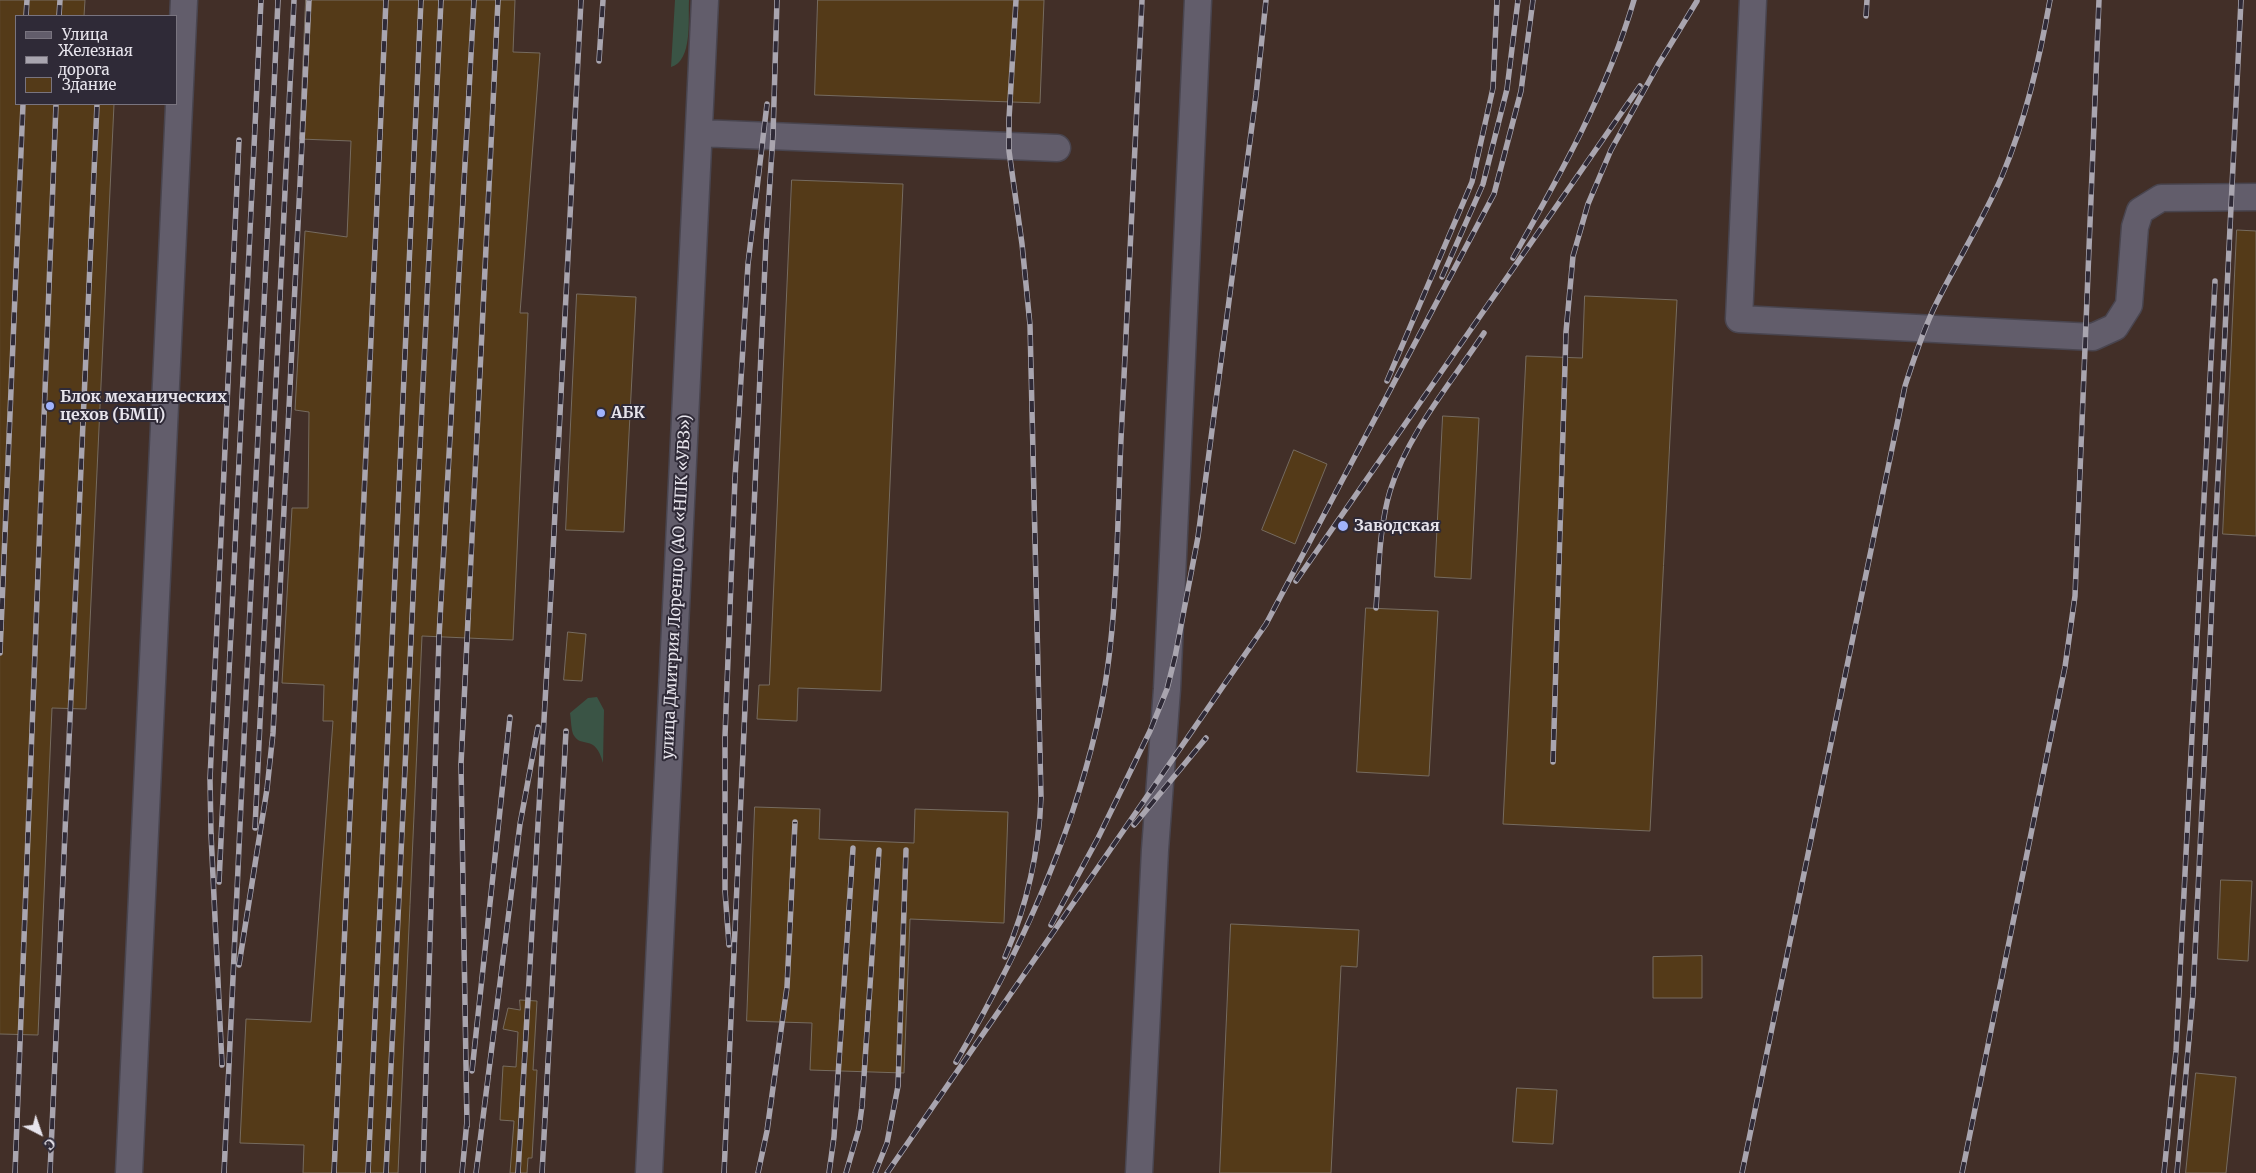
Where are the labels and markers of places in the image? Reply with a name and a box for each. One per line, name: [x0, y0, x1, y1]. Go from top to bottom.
place label: Блок механических цехов (БМЦ): [60, 387, 227, 425]
marker: Блок механических цехов (БМЦ): [44, 400, 56, 412]
place label: АБК: [611, 403, 645, 423]
marker: АБК: [595, 407, 607, 419]
place label: Заводская: [1354, 516, 1440, 536]
marker: Заводская: [1336, 519, 1350, 533]

